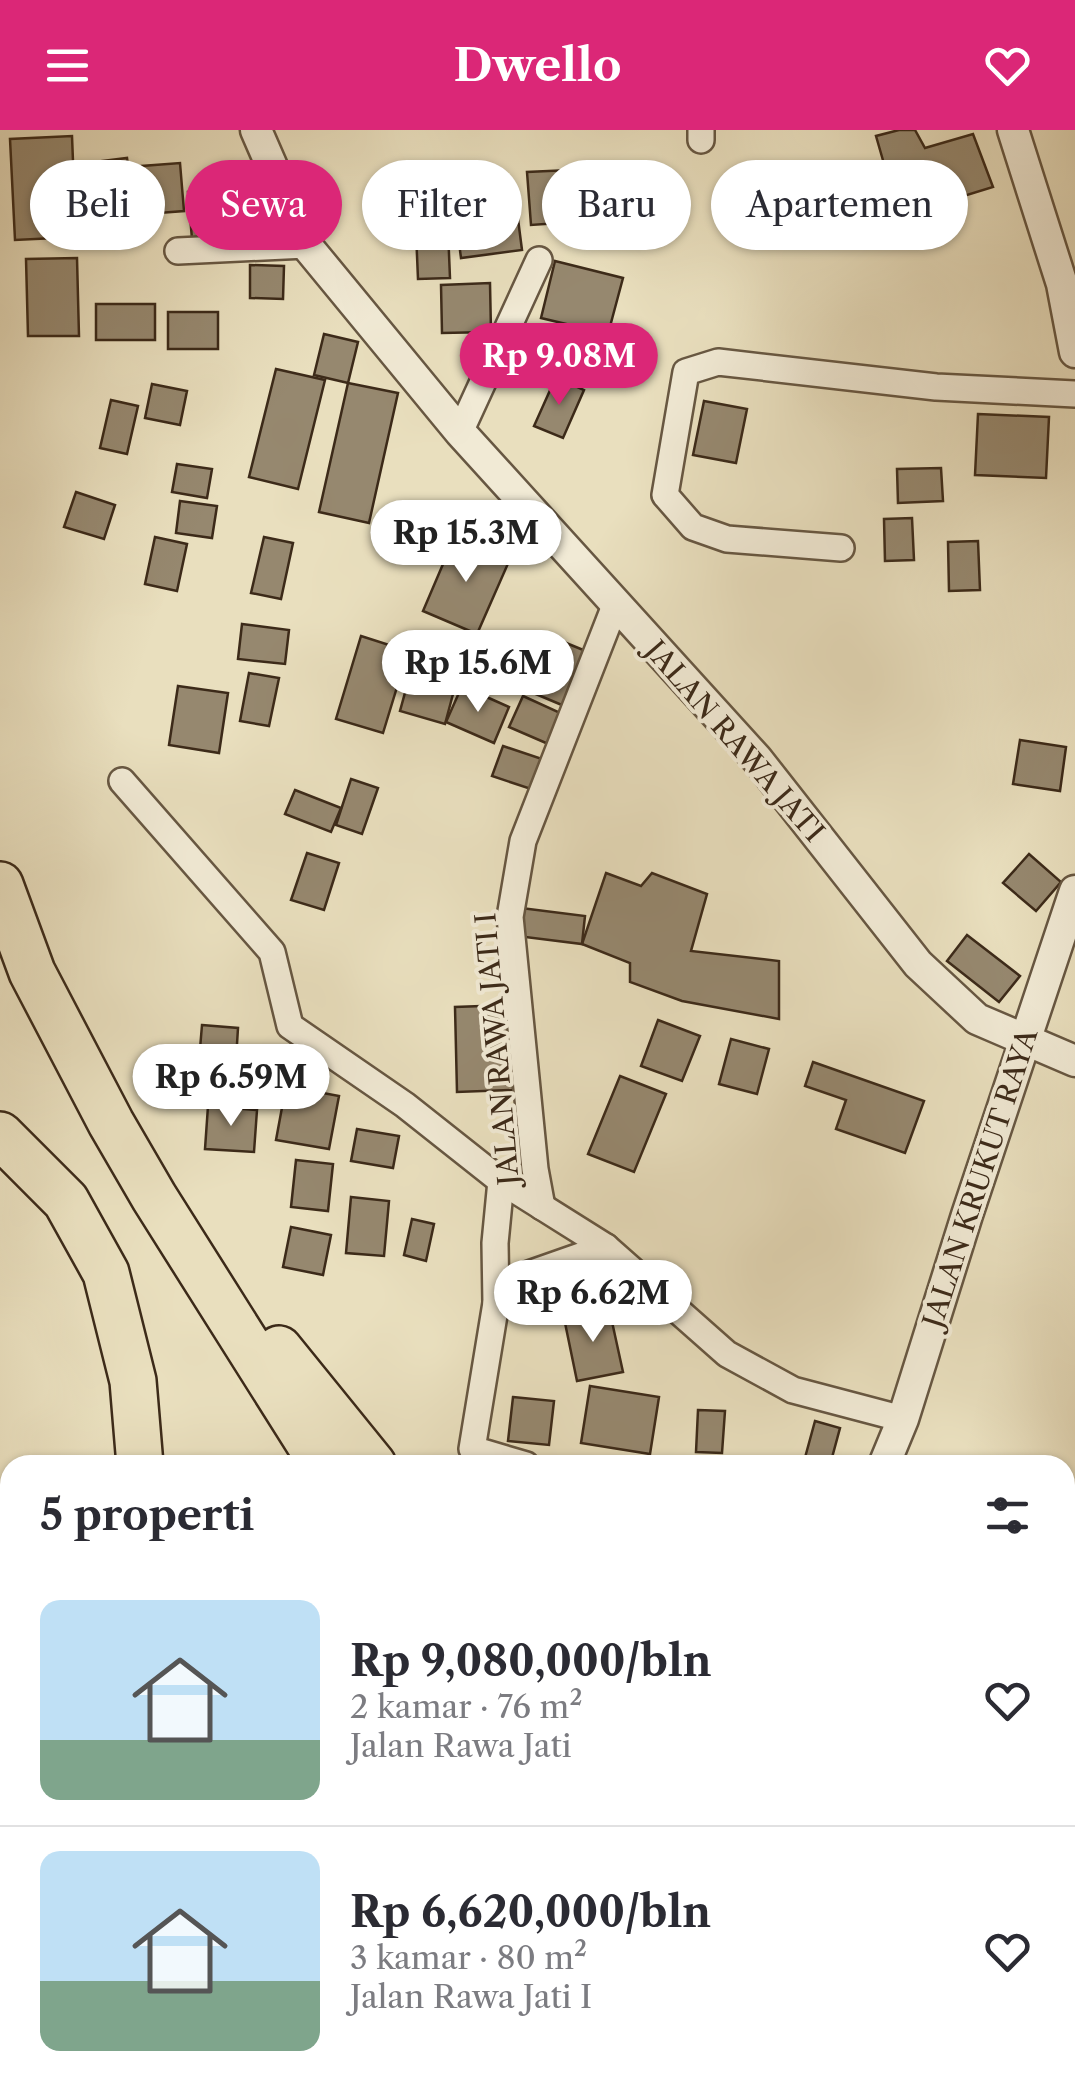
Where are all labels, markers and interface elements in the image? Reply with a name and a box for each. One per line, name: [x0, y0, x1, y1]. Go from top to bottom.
text: Dwello: [453, 37, 622, 93]
icon: menu: [40, 38, 95, 93]
icon: heart: [980, 38, 1035, 93]
chip: Beli: [30, 160, 165, 250]
chip: Sewa: [185, 160, 342, 250]
chip: Filter: [362, 160, 522, 250]
chip: Baru: [542, 160, 691, 250]
chip: Apartemen: [711, 160, 968, 250]
pin: Rp 9.08M: [456, 323, 662, 408]
text: Rp 9.08M: [482, 336, 636, 375]
pin: Rp 15.3M: [363, 500, 569, 585]
text: Rp 15.3M: [392, 513, 540, 552]
pin: Rp 15.6M: [375, 630, 581, 715]
street label: JALAN RAWA JATI: [636, 630, 832, 848]
text: Rp 15.6M: [404, 643, 552, 682]
street label: JALAN RAWA JATI I: [468, 911, 526, 1191]
street label: JALAN KRUKUT RAYA: [914, 1023, 1045, 1336]
pin: Rp 6.59M: [128, 1044, 334, 1129]
text: Rp 6.59M: [155, 1057, 307, 1096]
pin: Rp 6.62M: [490, 1260, 696, 1345]
text: Rp 6.62M: [516, 1273, 670, 1312]
icon: filters: [980, 1488, 1035, 1543]
text: 5 properti: [40, 1489, 254, 1541]
text: Rp 9,080,000/bln: [350, 1635, 711, 1687]
icon: home: [120, 1640, 240, 1760]
icon: heart: [980, 1673, 1035, 1728]
text: 2 kamar · 76 m²: [350, 1687, 582, 1726]
text: Jalan Rawa Jati: [350, 1726, 572, 1765]
text: Rp 6,620,000/bln: [350, 1886, 711, 1938]
icon: home: [120, 1891, 240, 2011]
icon: heart: [980, 1924, 1035, 1979]
text: 3 kamar · 80 m²: [350, 1938, 587, 1977]
text: Jalan Rawa Jati I: [350, 1977, 592, 2016]

